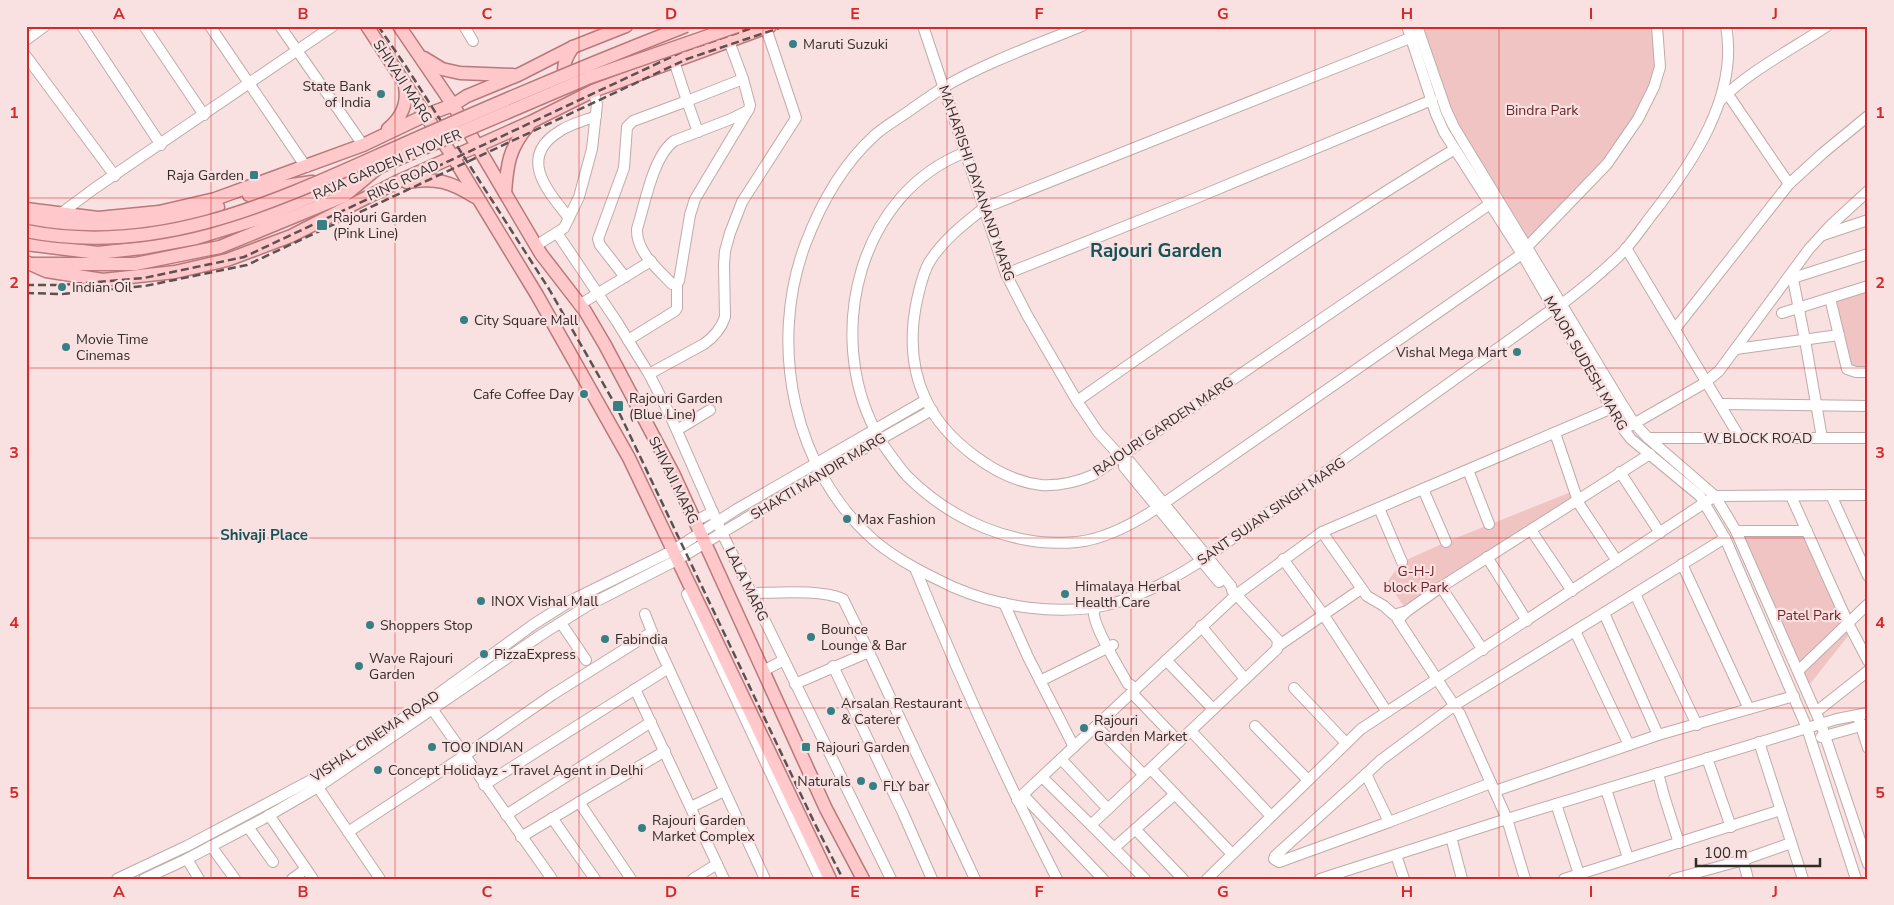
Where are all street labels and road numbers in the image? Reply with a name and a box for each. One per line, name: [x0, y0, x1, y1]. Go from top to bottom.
street label: SHIVAJI MARG: [369, 36, 437, 127]
street label: MAHARISHI DAYANAND MARG: [934, 83, 1019, 284]
street label: RAJA GARDEN FLYOVER: [310, 125, 464, 204]
street label: RING ROAD: [364, 155, 442, 205]
street label: MAJOR SUDESH MARG: [1539, 293, 1632, 434]
street label: RAJOURI GARDEN MARG: [1089, 372, 1237, 481]
street label: SHAKTI MANDIR MARG: [747, 428, 889, 524]
street label: W BLOCK ROAD: [1704, 429, 1812, 448]
street label: SHIVAJI MARG: [644, 433, 703, 527]
street label: SANT SUJAN SINGH MARG: [1193, 453, 1349, 570]
street label: LALA MARG: [720, 544, 773, 624]
street label: VISHAL CINEMA ROAD: [306, 686, 443, 787]

